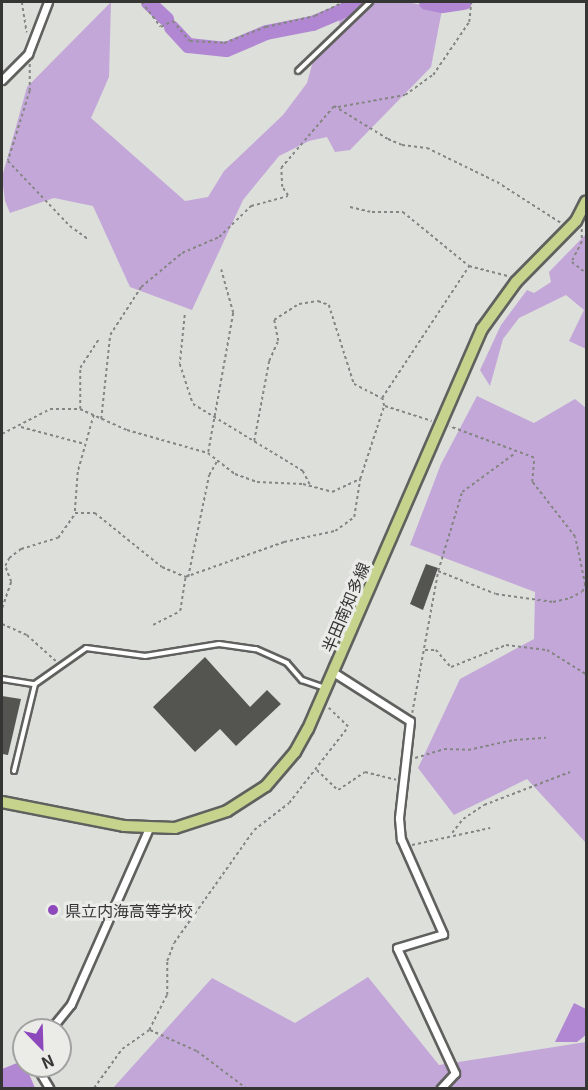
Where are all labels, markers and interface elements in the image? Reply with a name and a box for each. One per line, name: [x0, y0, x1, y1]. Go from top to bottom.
street label: 半田南知多線: [317, 559, 373, 655]
place label: 県立内海高等学校: [65, 900, 193, 920]
marker: 県立内海高等学校: [46, 903, 60, 917]
north arrow: [12, 1018, 72, 1078]
text: N: [38, 1049, 58, 1076]

